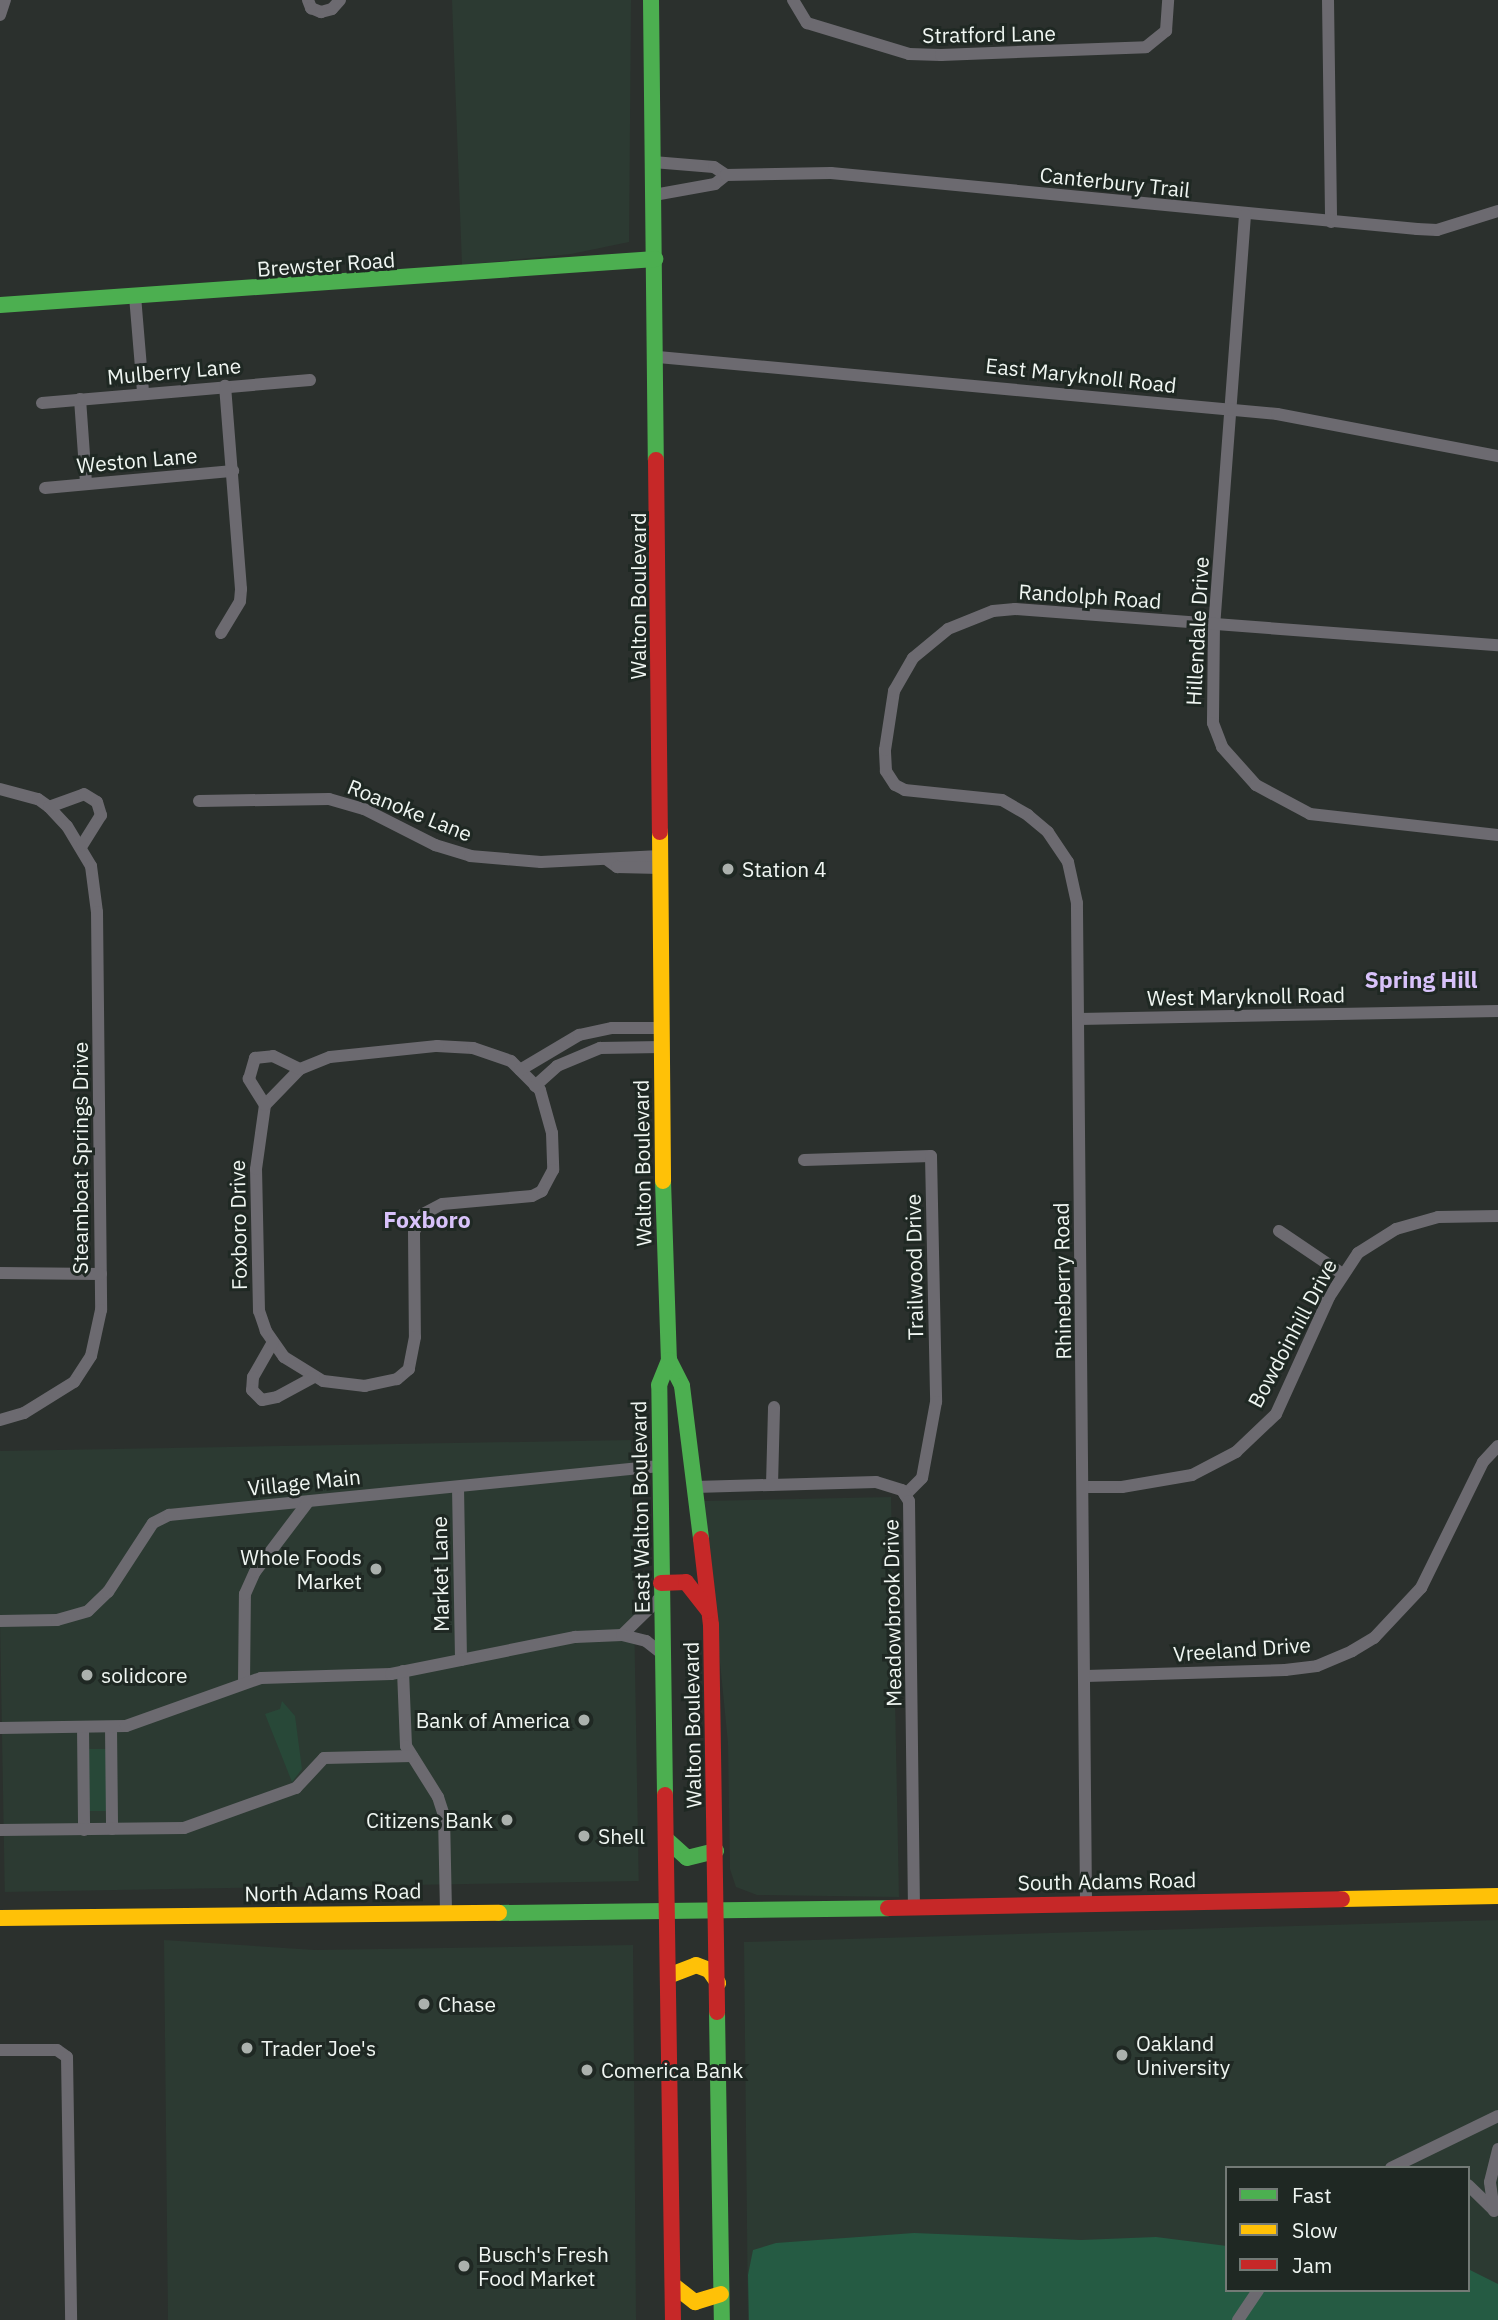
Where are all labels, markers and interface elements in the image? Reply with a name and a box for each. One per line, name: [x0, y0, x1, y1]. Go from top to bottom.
street label: Stratford Lane: [922, 20, 1056, 48]
street label: Canterbury Trail: [1039, 162, 1191, 202]
street label: Brewster Road: [256, 247, 396, 281]
street label: East Maryknoll Road: [984, 352, 1178, 398]
street label: Mulberry Lane: [106, 353, 242, 389]
street label: Weston Lane: [76, 442, 198, 478]
street label: Walton Boulevard: [625, 513, 651, 679]
street label: Hillendale Drive: [1181, 556, 1213, 706]
street label: Randolph Road: [1018, 578, 1162, 614]
street label: Roanoke Lane: [344, 774, 476, 846]
place label: Station 4: [742, 856, 827, 882]
marker: Station 4: [720, 861, 736, 877]
district label: Spring Hill: [1364, 965, 1478, 993]
street label: West Maryknoll Road: [1147, 982, 1345, 1010]
street label: Steamboat Springs Drive: [67, 1042, 93, 1274]
street label: Walton Boulevard: [628, 1079, 656, 1247]
street label: Foxboro Drive: [224, 1160, 252, 1290]
street label: Trailwood Drive: [900, 1194, 928, 1340]
street label: Rhineberry Road: [1048, 1202, 1076, 1360]
district label: Foxboro: [383, 1205, 471, 1233]
street label: Bowdoinhill Drive: [1242, 1254, 1342, 1412]
street label: East Walton Boulevard: [626, 1400, 654, 1614]
street label: Village Main: [246, 1464, 362, 1500]
street label: Market Lane: [426, 1516, 454, 1632]
street label: Meadowbrook Drive: [878, 1519, 906, 1707]
place label: Whole Foods Market: [240, 1544, 362, 1594]
marker: Whole Foods Market: [368, 1561, 384, 1577]
street label: Vreeland Drive: [1172, 1632, 1312, 1666]
street label: Walton Boulevard: [678, 1641, 706, 1809]
place label: solidcore: [101, 1662, 187, 1688]
marker: solidcore: [79, 1667, 95, 1683]
place label: Bank of America: [416, 1707, 570, 1733]
marker: Bank of America: [576, 1712, 592, 1728]
place label: Citizens Bank: [366, 1807, 493, 1833]
marker: Citizens Bank: [499, 1812, 515, 1828]
place label: Shell: [598, 1823, 645, 1849]
marker: Shell: [576, 1828, 592, 1844]
street label: South Adams Road: [1017, 1867, 1197, 1895]
street label: North Adams Road: [244, 1878, 422, 1906]
place label: Chase: [438, 1991, 496, 2017]
marker: Chase: [416, 1996, 432, 2012]
place label: Oakland University: [1136, 2030, 1230, 2080]
place label: Trader Joe's: [261, 2035, 376, 2061]
marker: Trader Joe's: [239, 2040, 255, 2056]
marker: Oakland University: [1114, 2047, 1130, 2063]
place label: Comerica Bank: [601, 2057, 743, 2083]
marker: Comerica Bank: [579, 2062, 595, 2078]
legend: [1225, 2166, 1470, 2292]
text: Fast: [1292, 2181, 1332, 2209]
text: Slow: [1292, 2216, 1338, 2244]
place label: Busch's Fresh Food Market: [478, 2241, 609, 2291]
text: Jam: [1292, 2251, 1332, 2279]
marker: Busch's Fresh Food Market: [456, 2258, 472, 2274]

